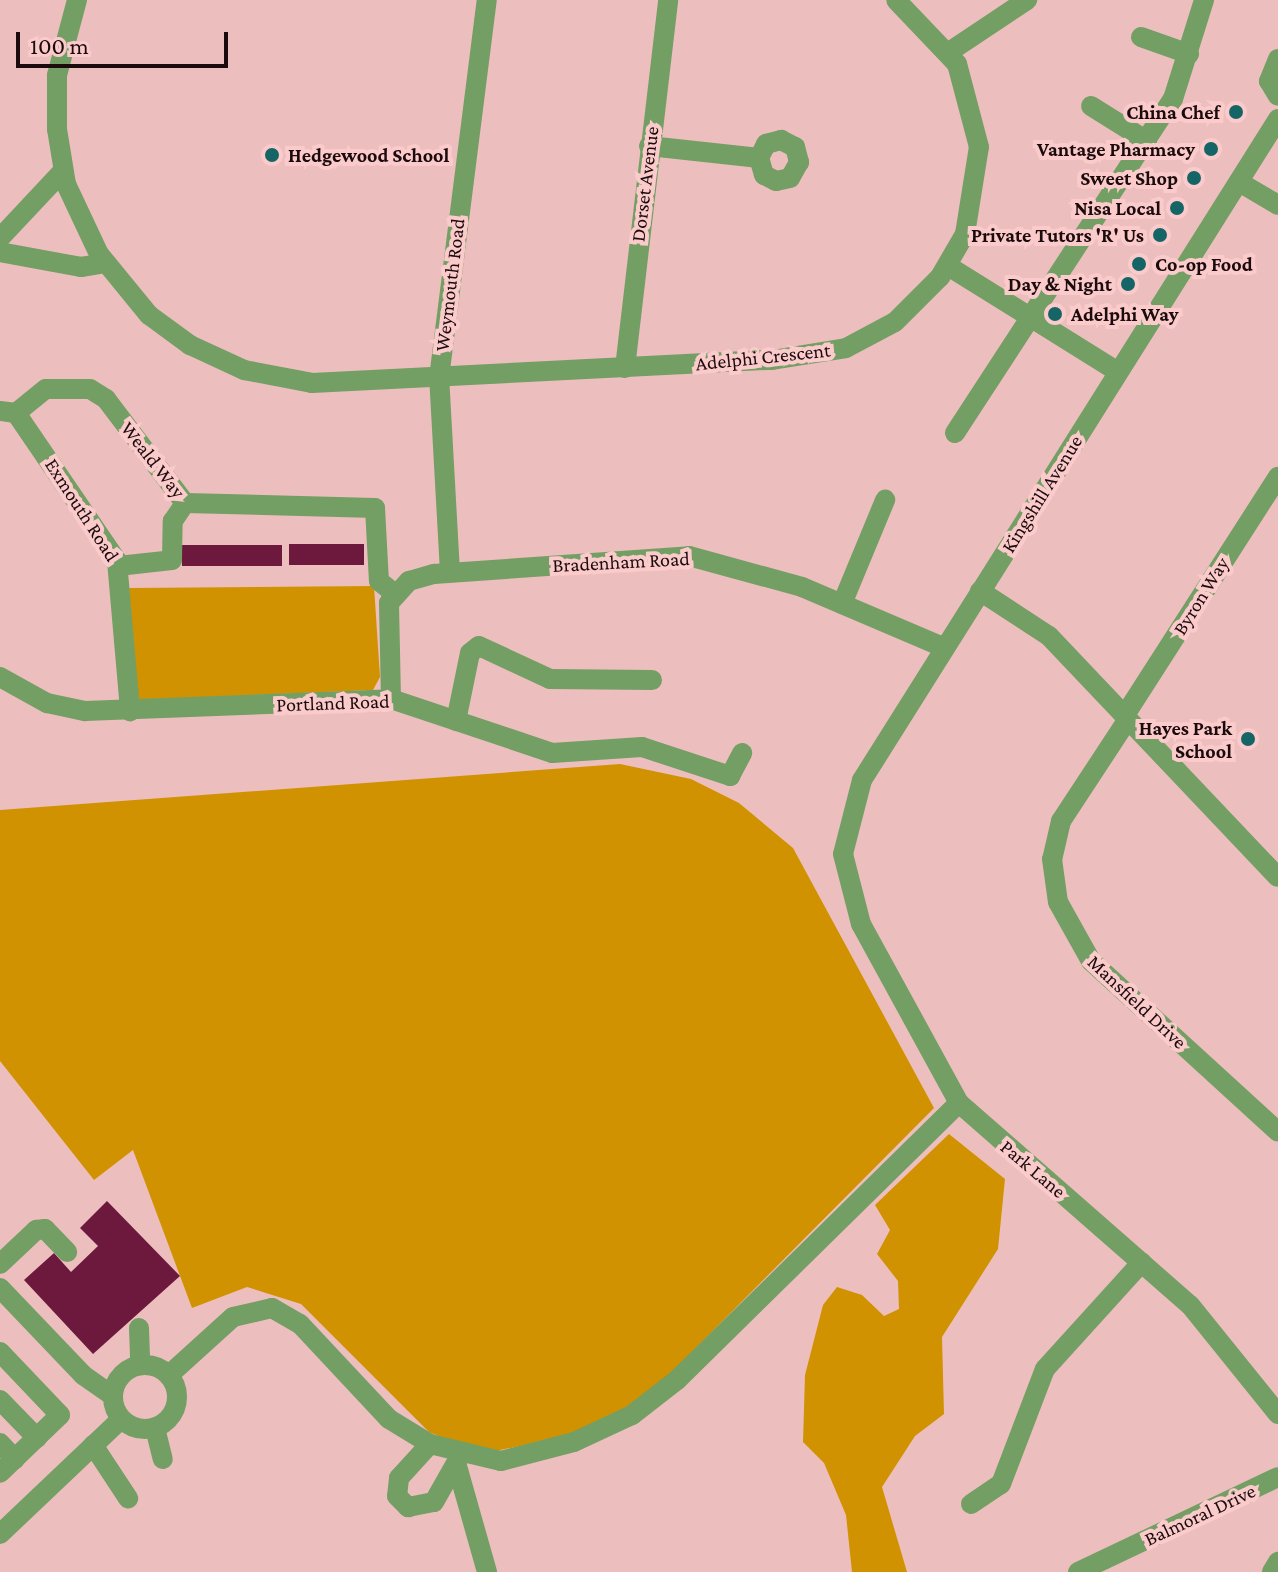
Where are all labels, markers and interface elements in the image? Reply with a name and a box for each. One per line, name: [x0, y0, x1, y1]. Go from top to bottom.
scale bar: [20, 16, 232, 66]
text: 100 m: [30, 32, 89, 59]
place label: China Chef: [1126, 100, 1220, 124]
marker: China Chef: [1227, 103, 1245, 121]
street label: Dorset Avenue: [626, 125, 664, 243]
place label: Vantage Pharmacy: [1037, 137, 1195, 161]
marker: Vantage Pharmacy: [1202, 140, 1220, 158]
place label: Hedgewood School: [288, 143, 449, 167]
marker: Hedgewood School: [263, 146, 281, 164]
place label: Sweet Shop: [1080, 166, 1178, 190]
marker: Sweet Shop: [1185, 169, 1203, 187]
place label: Nisa Local: [1074, 196, 1161, 220]
marker: Nisa Local: [1168, 199, 1186, 217]
street label: Weymouth Road: [430, 217, 470, 353]
place label: Private Tutors 'R' Us: [971, 223, 1144, 247]
marker: Private Tutors 'R' Us: [1151, 226, 1169, 244]
place label: Co-op Food: [1155, 252, 1253, 276]
marker: Co-op Food: [1130, 255, 1148, 273]
place label: Day & Night: [1008, 272, 1112, 296]
marker: Day & Night: [1119, 275, 1137, 293]
place label: Adelphi Way: [1071, 302, 1179, 326]
marker: Adelphi Way: [1046, 305, 1064, 323]
street label: Adelphi Crescent: [694, 338, 832, 376]
street label: Weald Way: [116, 417, 190, 503]
street label: Kingshill Avenue: [996, 431, 1088, 557]
street label: Exmouth Road: [40, 454, 124, 566]
street label: Bradenham Road: [552, 546, 690, 578]
street label: Byron Way: [1168, 553, 1234, 639]
street label: Portland Road: [276, 689, 390, 717]
place label: Hayes Park School: [1139, 716, 1232, 763]
marker: Hayes Park School: [1239, 730, 1257, 748]
street label: Mansfield Drive: [1082, 950, 1192, 1054]
street label: Park Lane: [995, 1135, 1071, 1203]
street label: Balmoral Drive: [1141, 1479, 1259, 1551]

